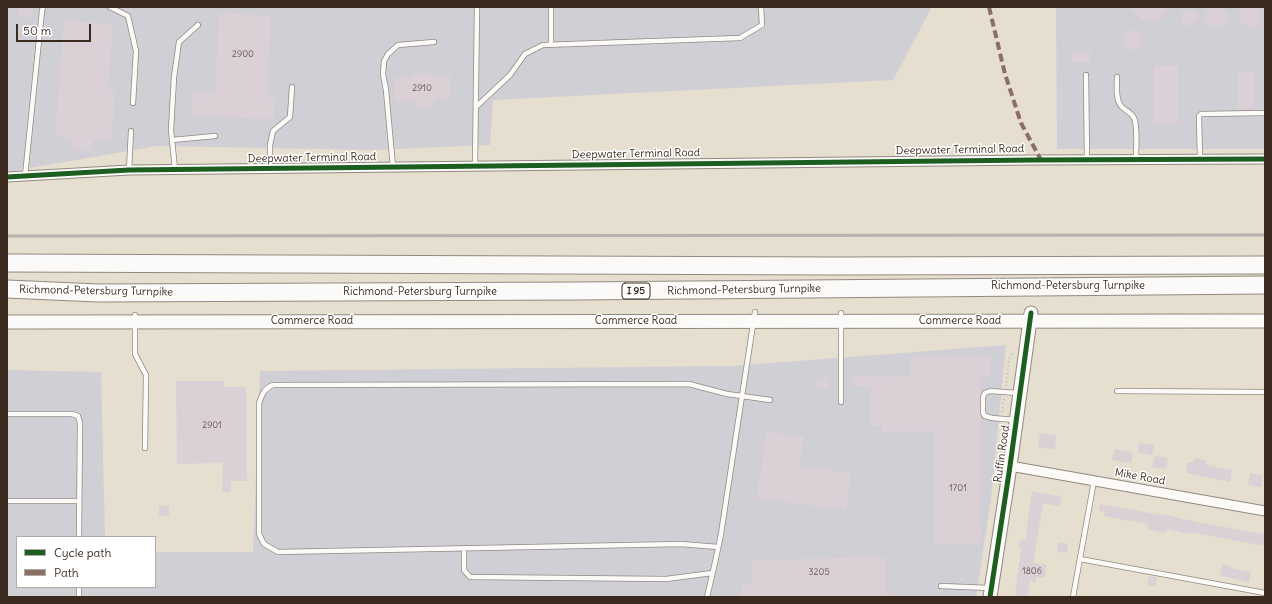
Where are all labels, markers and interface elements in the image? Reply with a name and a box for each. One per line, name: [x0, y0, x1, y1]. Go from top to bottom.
scale bar: [18, 16, 93, 42]
text: 50 m: [23, 23, 51, 38]
house number: 2900: [232, 49, 254, 59]
house number: 2910: [412, 83, 432, 93]
street label: Deepwater Terminal Road: [896, 142, 1024, 158]
street label: Deepwater Terminal Road: [572, 146, 700, 162]
street label: Deepwater Terminal Road: [248, 150, 376, 166]
street label: Richmond-Petersburg Turnpike: [991, 279, 1145, 293]
street label: Richmond-Petersburg Turnpike: [667, 282, 821, 298]
street label: Richmond-Petersburg Turnpike: [19, 283, 173, 299]
road number: I 95: [622, 283, 650, 299]
street label: Richmond-Petersburg Turnpike: [343, 285, 497, 299]
street label: Commerce Road: [271, 314, 353, 328]
street label: Commerce Road: [595, 314, 677, 328]
street label: Commerce Road: [919, 314, 1001, 328]
house number: 2901: [202, 420, 222, 430]
street label: Ruffin Road: [991, 424, 1013, 484]
street label: Mike Road: [1114, 466, 1166, 488]
house number: 1701: [949, 483, 967, 493]
legend: [16, 536, 156, 588]
text: Cycle path: [54, 545, 111, 560]
text: Path: [54, 565, 79, 580]
house number: 1806: [1022, 566, 1042, 576]
house number: 3205: [808, 567, 830, 577]

